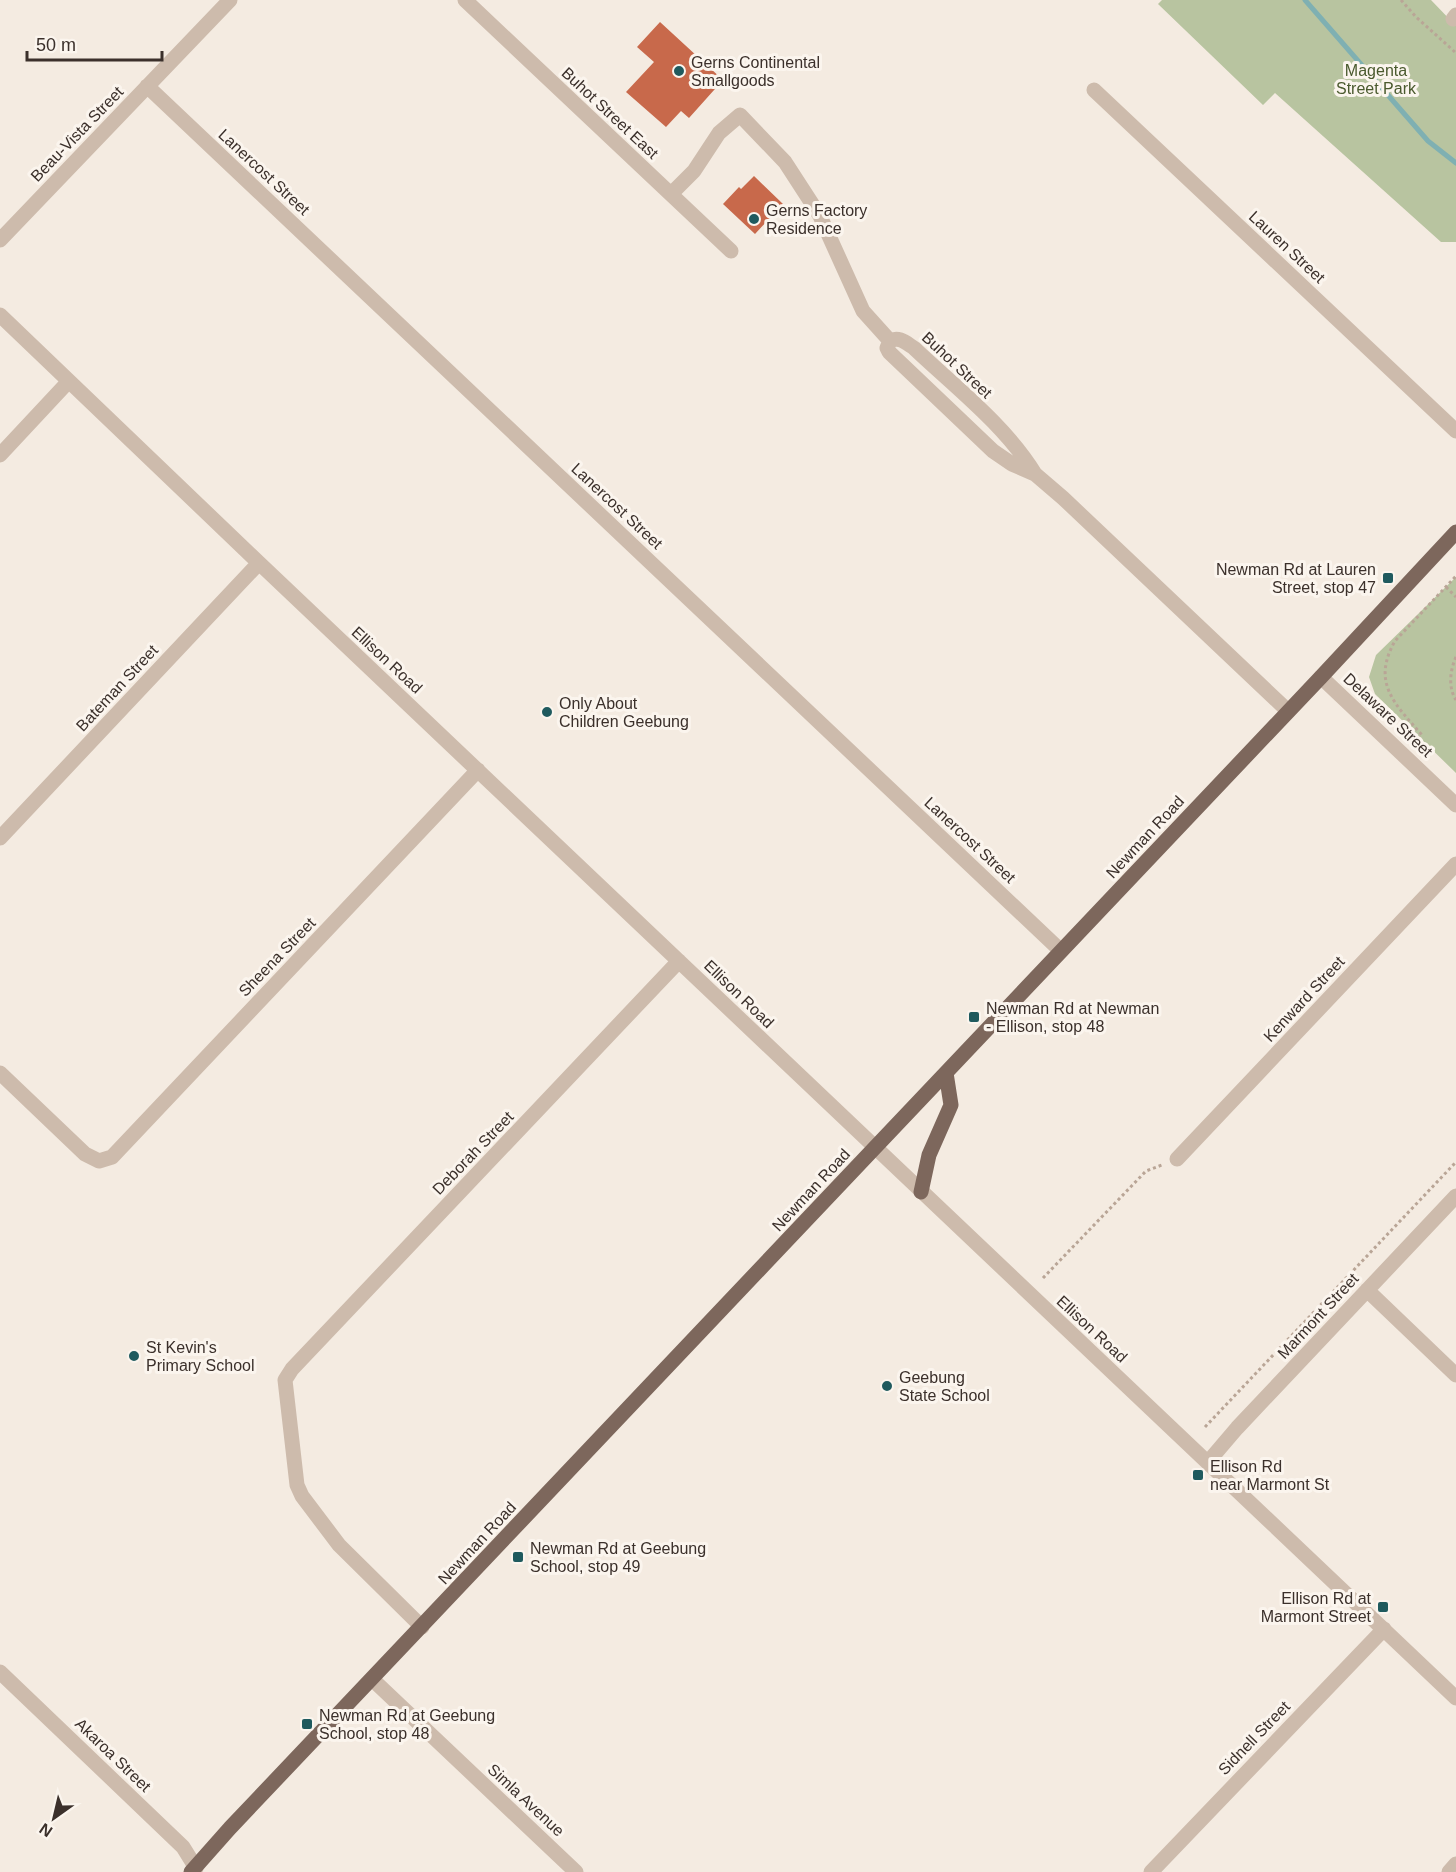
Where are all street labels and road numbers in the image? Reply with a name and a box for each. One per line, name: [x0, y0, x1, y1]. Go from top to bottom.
street label: Buhot Street East: [558, 64, 662, 162]
street label: Beau-Vista Street: [27, 83, 127, 185]
street label: Lanercost Street: [215, 126, 313, 219]
street label: Lauren Street: [1246, 208, 1329, 287]
street label: Buhot Street: [919, 328, 996, 402]
street label: Lanercost Street: [568, 460, 666, 553]
street label: Ellison Road: [348, 623, 426, 697]
street label: Bateman Street: [73, 641, 162, 734]
street label: Delaware Street: [1340, 670, 1436, 761]
street label: Newman Road: [1103, 793, 1187, 881]
street label: Lanercost Street: [921, 794, 1019, 887]
street label: Sheena Street: [235, 914, 319, 1000]
street label: Kenward Street: [1260, 952, 1348, 1045]
street label: Ellison Road: [701, 957, 777, 1031]
street label: Deborah Street: [429, 1108, 517, 1198]
street label: Newman Road: [769, 1146, 853, 1234]
street label: Marmont Street: [1274, 1269, 1362, 1362]
street label: Ellison Road: [1053, 1292, 1131, 1366]
street label: Newman Road: [435, 1499, 519, 1587]
street label: Sidnell Street: [1215, 1697, 1294, 1778]
street label: Akaroa Street: [72, 1715, 154, 1795]
street label: Simla Avenue: [485, 1761, 568, 1840]

